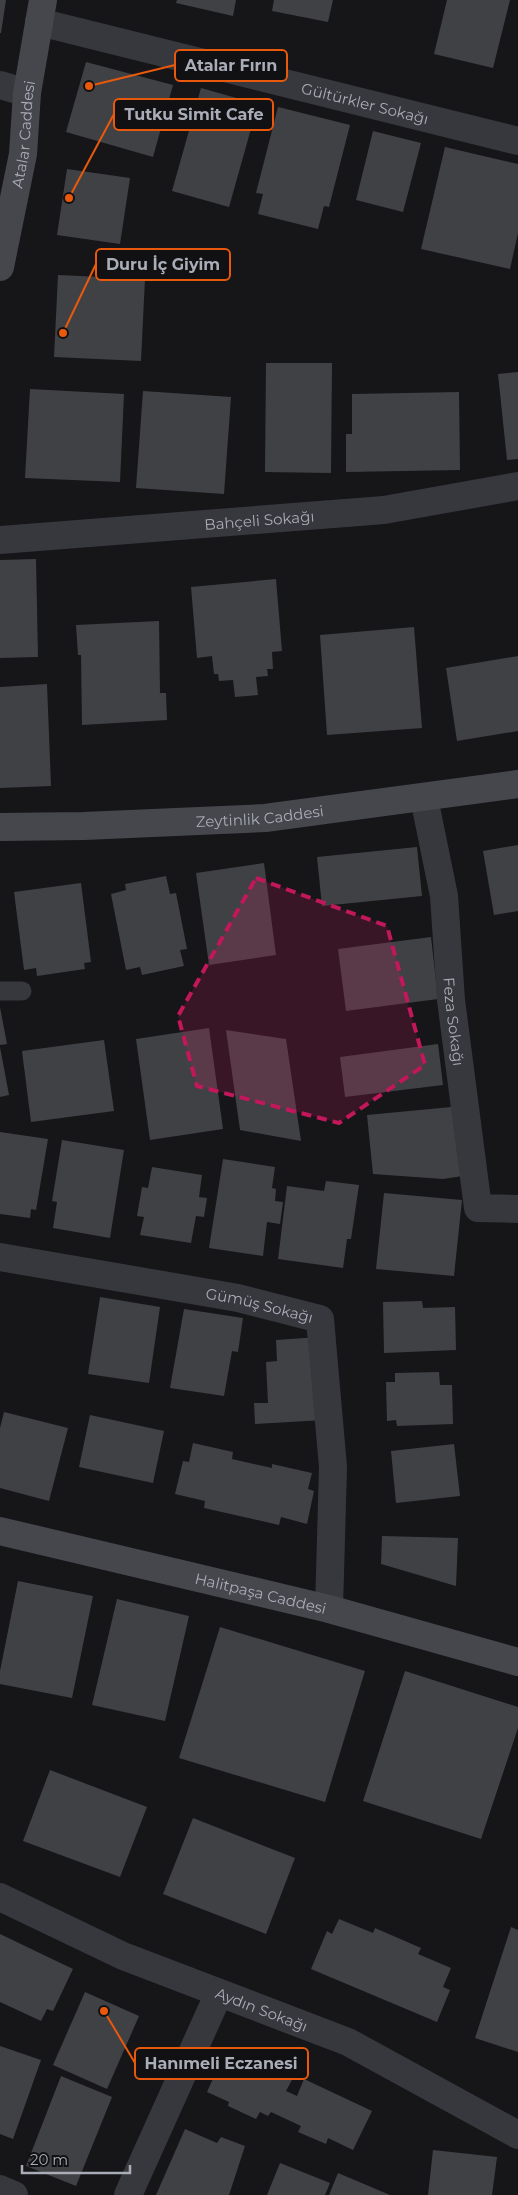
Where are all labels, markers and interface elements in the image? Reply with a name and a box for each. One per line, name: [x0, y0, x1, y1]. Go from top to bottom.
callout: Atalar Fırın: [175, 50, 287, 81]
text: Atalar Fırın: [184, 56, 277, 75]
street label: Gültürkler Sokağı: [300, 78, 431, 128]
street label: Atalar Caddesi: [7, 79, 39, 190]
callout: Tutku Simit Cafe: [114, 99, 273, 130]
text: Tutku Simit Cafe: [124, 105, 264, 124]
callout: Duru İç Giyim: [96, 249, 230, 280]
text: Duru İç Giyim: [106, 255, 220, 275]
street label: Bahçeli Sokağı: [203, 506, 315, 534]
street label: Zeytinlik Caddesi: [195, 801, 325, 831]
street label: Feza Sokağı: [440, 976, 469, 1067]
street label: Gümüş Sokağı: [205, 1283, 315, 1326]
street label: Halitpaşa Caddesi: [193, 1568, 328, 1618]
street label: Aydın Sokağı: [213, 1983, 311, 2035]
callout: Hanımeli Eczanesi: [135, 2048, 308, 2079]
text: Hanımeli Eczanesi: [145, 2054, 297, 2073]
scale bar: [22, 2142, 130, 2174]
text: 20 m: [30, 2150, 68, 2169]

